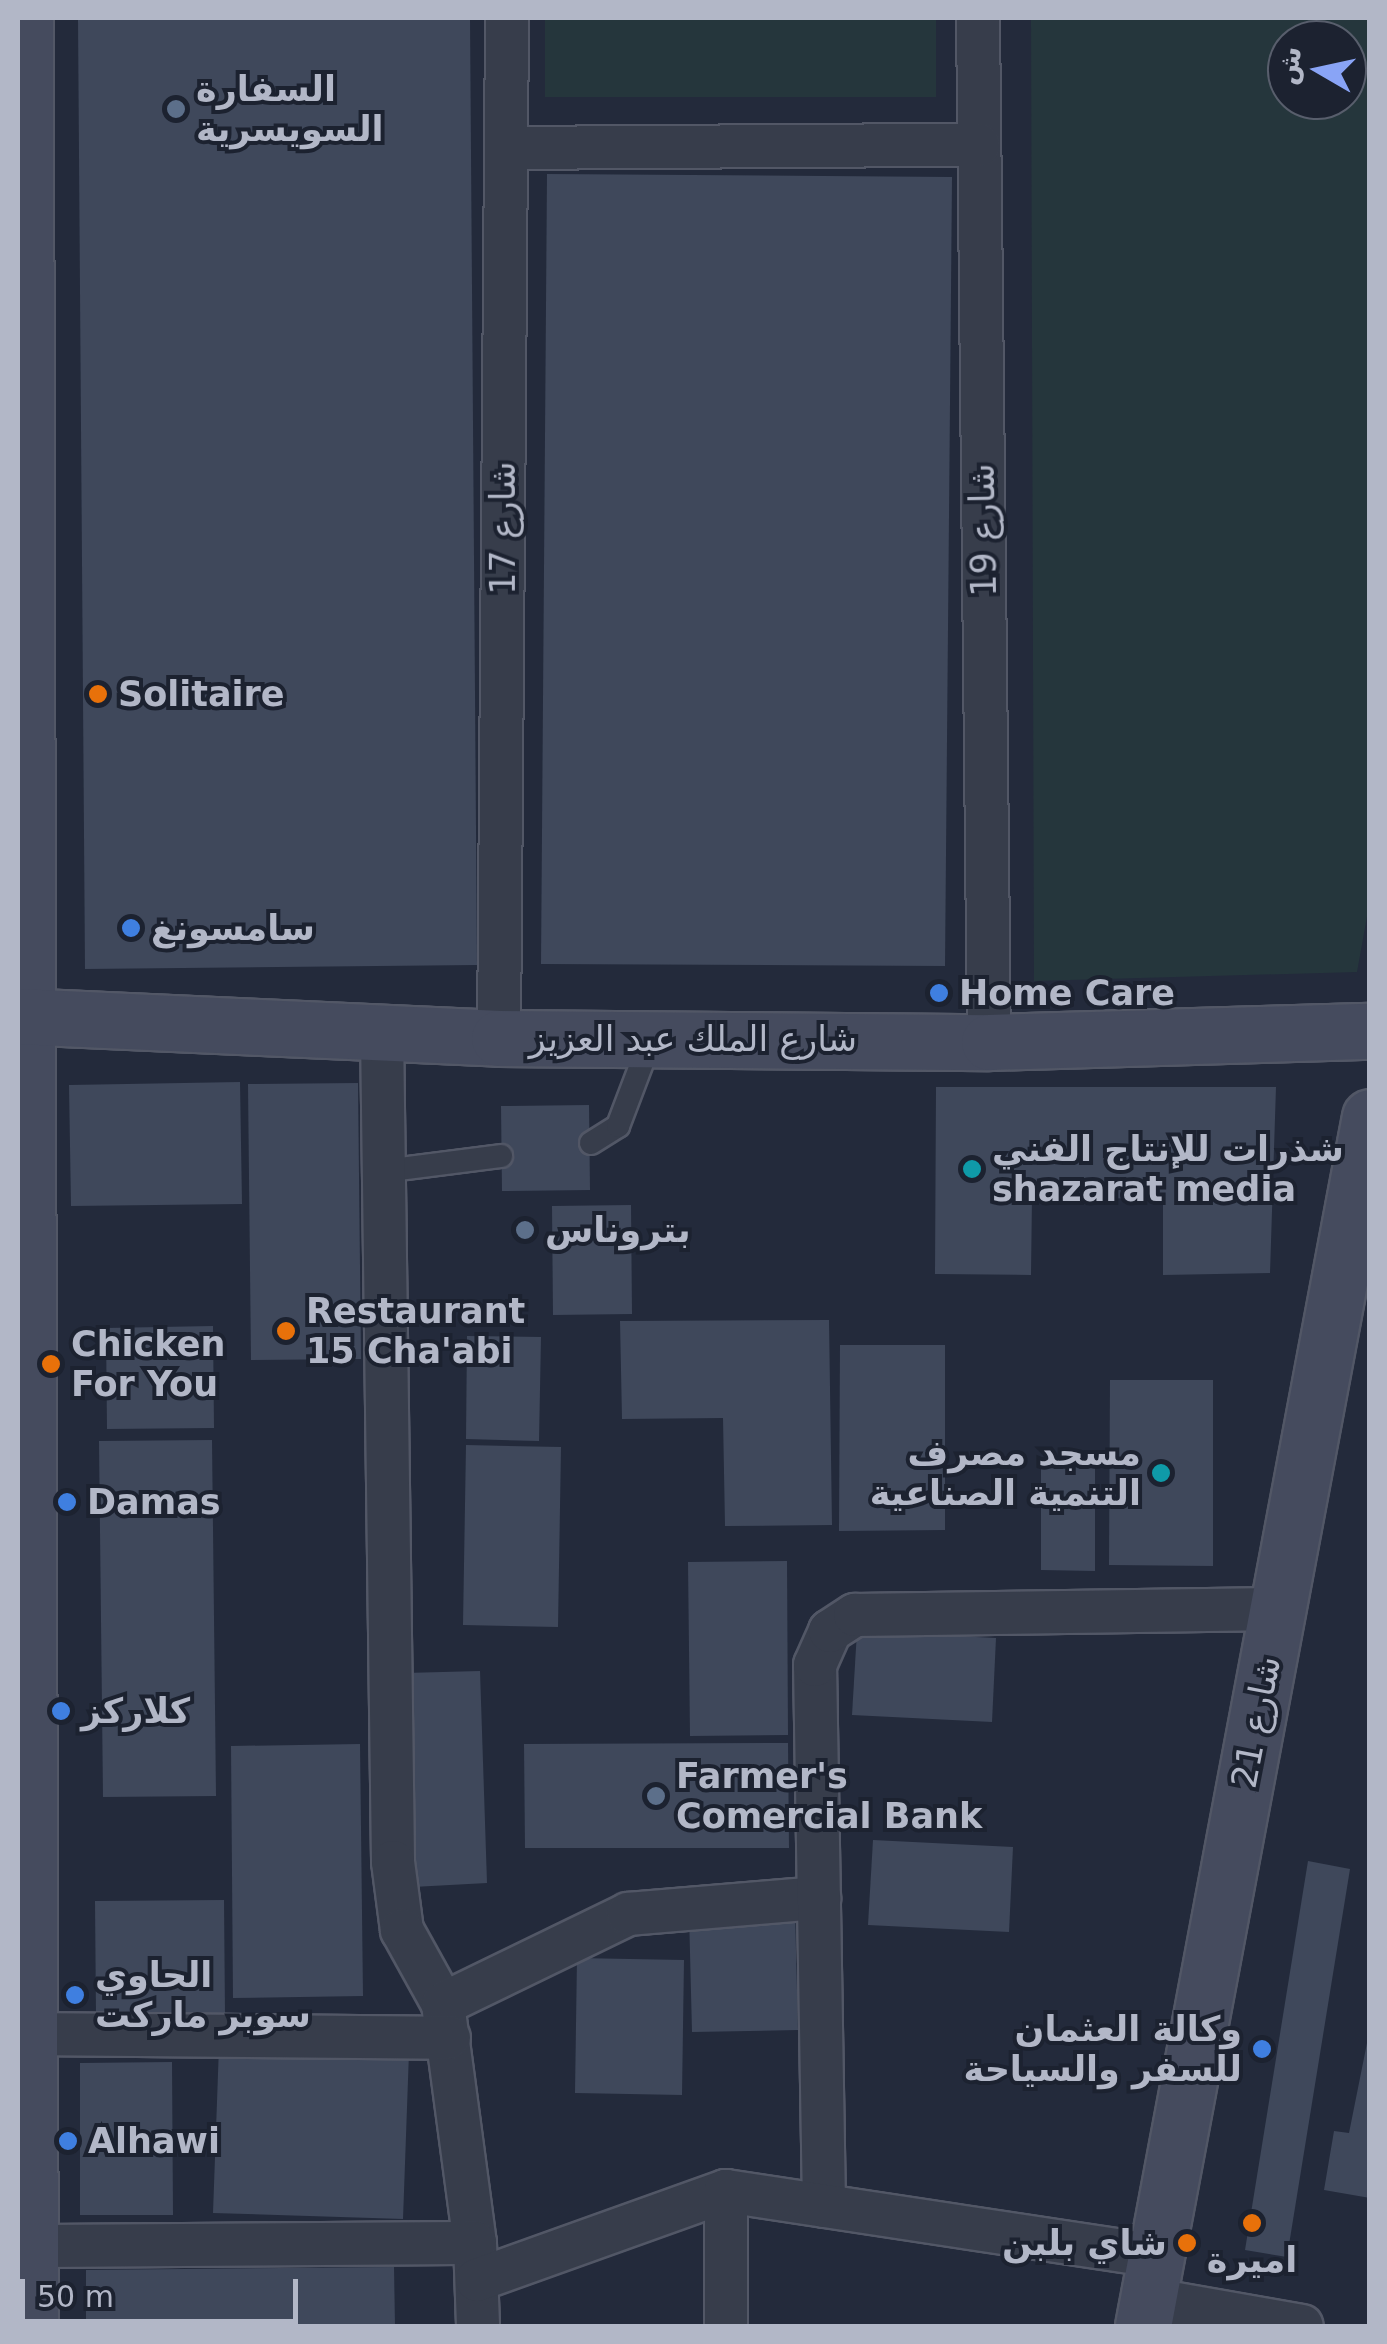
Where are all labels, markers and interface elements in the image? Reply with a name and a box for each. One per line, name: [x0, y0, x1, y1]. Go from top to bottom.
north arrow: [1267, 20, 1367, 120]
text: ش: [1270, 44, 1308, 87]
place label: السفارة السويسرية: [196, 68, 384, 150]
marker: السفارة السويسرية: [165, 98, 187, 120]
street label: شارع 17: [482, 461, 524, 595]
street label: شارع 19: [961, 463, 1005, 597]
place label: Solitaire: [118, 673, 285, 715]
marker: Solitaire: [87, 683, 109, 705]
place label: سامسونغ: [151, 907, 315, 949]
marker: سامسونغ: [120, 917, 142, 939]
place label: Home Care: [959, 972, 1175, 1014]
marker: Home Care: [928, 982, 950, 1004]
street label: شارع الملك عبد العزيز: [529, 1018, 857, 1060]
place label: شذرات للإنتاج الفني shazarat media: [992, 1128, 1344, 1210]
marker: شذرات للإنتاج الفني shazarat media: [961, 1158, 983, 1180]
place label: بتروناس: [545, 1209, 691, 1251]
marker: بتروناس: [514, 1219, 536, 1241]
place label: Restaurant 15 Cha'abi: [306, 1290, 525, 1372]
marker: Restaurant 15 Cha'abi: [275, 1320, 297, 1342]
place label: Chicken For You: [71, 1323, 225, 1405]
marker: Chicken For You: [40, 1353, 62, 1375]
place label: مسجد مصرف التنمية الصناعية: [870, 1432, 1141, 1514]
marker: مسجد مصرف التنمية الصناعية: [1150, 1462, 1172, 1484]
place label: Damas: [87, 1481, 221, 1523]
marker: Damas: [56, 1491, 78, 1513]
street label: شارع 21: [1223, 1653, 1289, 1791]
place label: كلاركز: [81, 1690, 190, 1732]
marker: كلاركز: [50, 1700, 72, 1722]
place label: Farmer's Comercial Bank: [676, 1755, 982, 1837]
marker: Farmer's Comercial Bank: [645, 1785, 667, 1807]
place label: الحاوي سوبر ماركت: [95, 1954, 311, 2036]
marker: الحاوي سوبر ماركت: [64, 1984, 86, 2006]
place label: وكالة العثمان للسفر والسياحة: [963, 2008, 1242, 2090]
marker: وكالة العثمان للسفر والسياحة: [1251, 2038, 1273, 2060]
place label: Alhawi: [88, 2120, 220, 2162]
marker: Alhawi: [57, 2130, 79, 2152]
marker: اميرة: [1241, 2212, 1263, 2234]
place label: شاي بلبن: [1002, 2222, 1167, 2264]
marker: شاي بلبن: [1176, 2232, 1198, 2254]
place label: اميرة: [1207, 2239, 1297, 2281]
scale bar: [25, 2259, 302, 2321]
text: 50 m: [37, 2279, 114, 2314]

